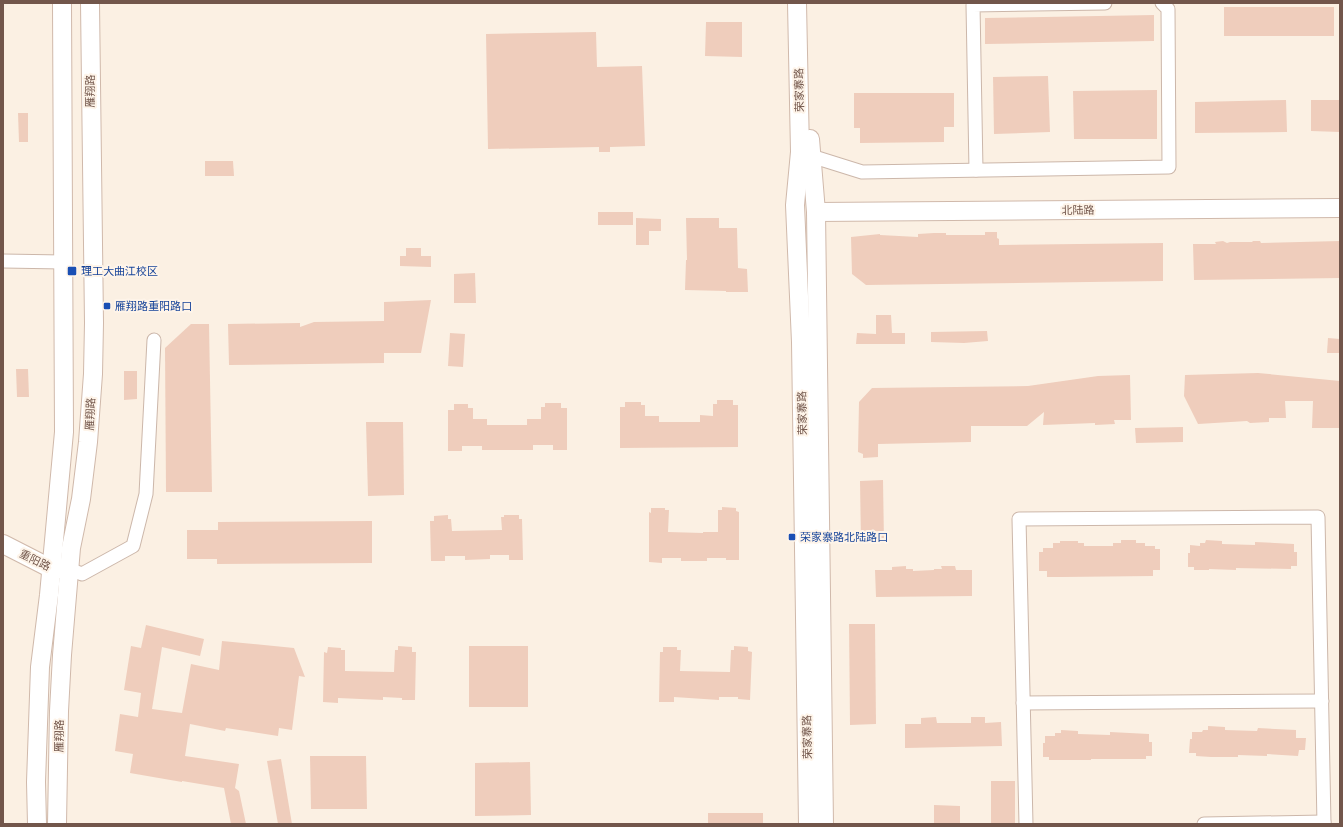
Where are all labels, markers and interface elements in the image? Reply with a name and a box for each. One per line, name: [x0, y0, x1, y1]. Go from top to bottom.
street label: 荣家寨路: [792, 68, 806, 112]
street label: 雁翔路: [83, 75, 97, 108]
street label: 北陆路: [1061, 203, 1095, 217]
place label: 理工大曲江校区: [81, 264, 158, 278]
marker: 理工大曲江校区: [66, 265, 78, 277]
place label: 雁翔路重阳路口: [115, 299, 192, 313]
marker: 雁翔路重阳路口: [102, 301, 112, 311]
street label: 荣家寨路: [795, 391, 809, 435]
street label: 雁翔路: [82, 397, 98, 431]
place label: 荣家寨路北陆路口: [800, 530, 888, 544]
marker: 荣家寨路北陆路口: [787, 532, 797, 542]
street label: 重阳路: [17, 546, 53, 574]
street label: 荣家寨路: [800, 715, 814, 759]
street label: 雁翔路: [52, 719, 66, 753]

